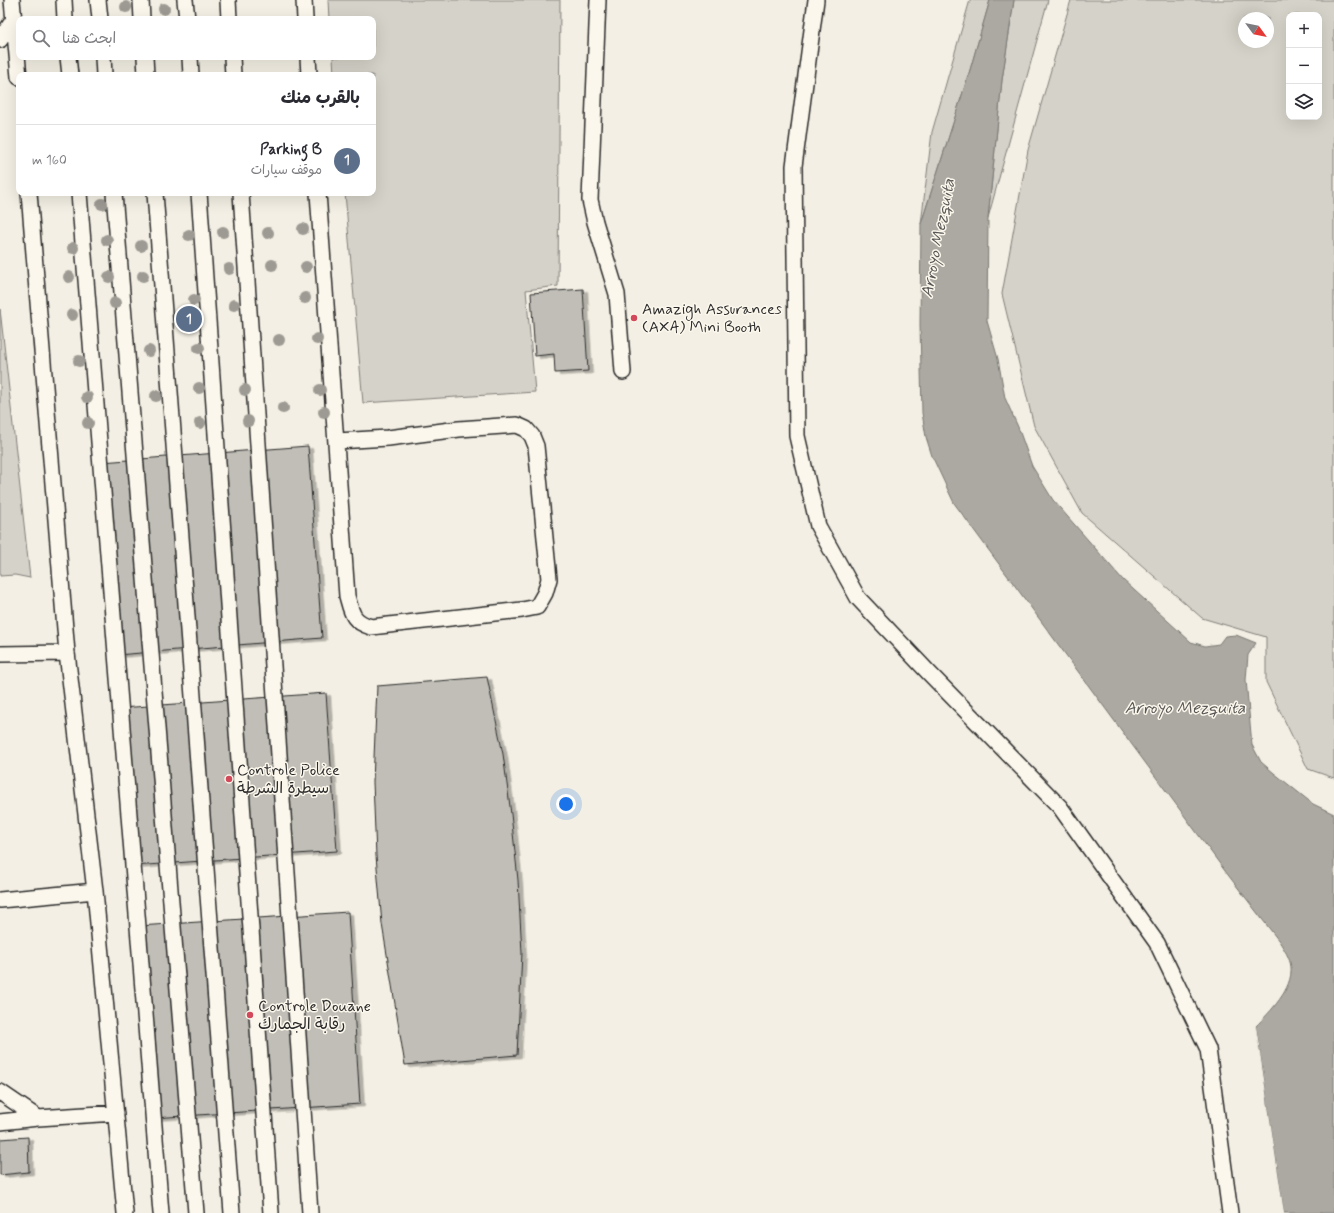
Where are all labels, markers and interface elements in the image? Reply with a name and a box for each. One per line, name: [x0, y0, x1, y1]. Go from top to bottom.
north arrow: [1238, 12, 1274, 48]
map controls: [1286, 12, 1322, 120]
button: +: [1286, 12, 1322, 48]
search box: [16, 16, 376, 60]
icon: search: [30, 27, 52, 49]
text: ابحث هنا: [62, 29, 116, 49]
button: −: [1286, 48, 1322, 84]
button: layers: [1286, 84, 1322, 120]
text: بالقرب منك: [281, 87, 360, 109]
text: Parking B: [260, 140, 322, 160]
text: 160 m: [32, 152, 67, 169]
text: 1: [344, 152, 350, 169]
text: موقف سيارات: [251, 162, 322, 179]
water label: Arroyo Mezquita: [916, 176, 960, 299]
place label: Amazigh Assurances (AXA) Mini Booth: [642, 299, 782, 338]
pin: 1: [176, 304, 202, 334]
marker: Amazigh Assurances (AXA) Mini Booth: [629, 313, 639, 323]
water label: Arroyo Mezquita: [1125, 697, 1246, 719]
place label: Controle Police سيطرة الشرطة: [237, 760, 340, 799]
marker: Controle Police سيطرة الشرطة: [224, 774, 234, 784]
your location: [556, 794, 576, 814]
place label: Controle Douane رقابة الجمارك: [258, 996, 371, 1035]
marker: Controle Douane رقابة الجمارك: [245, 1010, 255, 1020]

